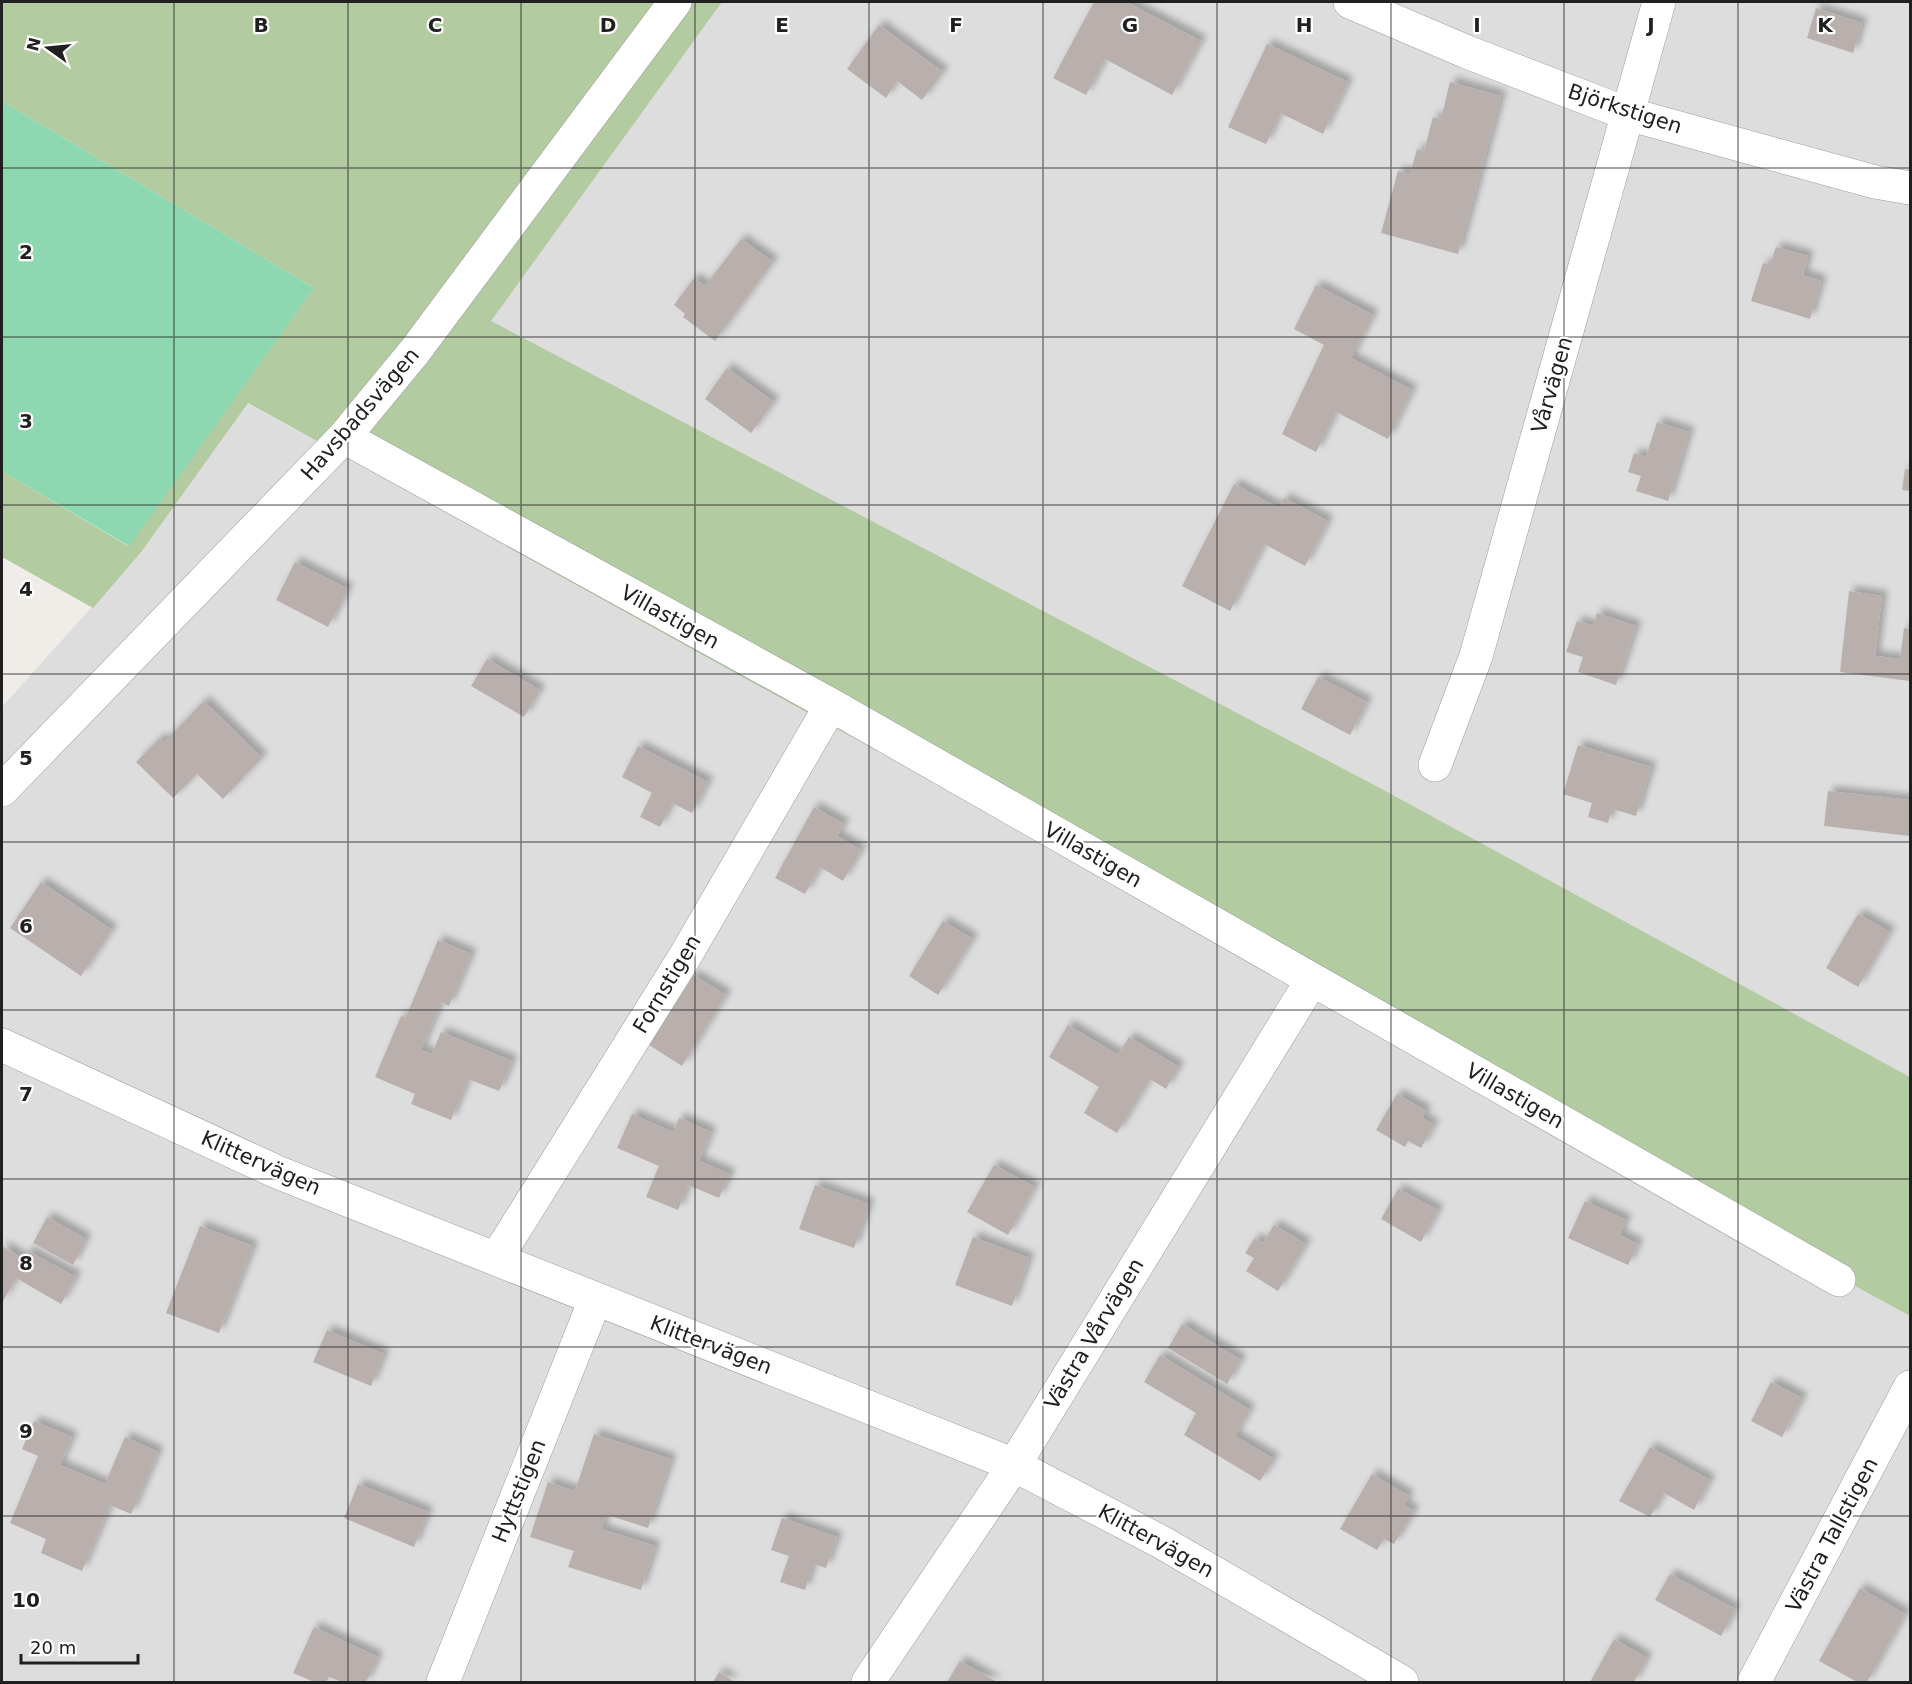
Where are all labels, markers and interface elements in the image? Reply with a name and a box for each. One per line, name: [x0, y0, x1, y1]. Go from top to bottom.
text: B: [253, 13, 269, 37]
text: C: [428, 13, 442, 37]
text: D: [600, 13, 616, 37]
text: E: [775, 13, 789, 37]
text: F: [949, 13, 963, 37]
text: G: [1122, 13, 1138, 37]
text: H: [1296, 13, 1312, 37]
text: I: [1473, 13, 1481, 37]
text: J: [1645, 13, 1655, 37]
text: K: [1817, 13, 1834, 37]
north arrow: [18, 18, 78, 78]
text: N: [23, 35, 45, 53]
street label: Björkstigen: [1565, 79, 1685, 139]
text: 2: [19, 240, 33, 264]
street label: Vårvägen: [1526, 334, 1577, 436]
street label: Havsbadsvägen: [296, 343, 424, 485]
text: 3: [19, 409, 33, 433]
text: 4: [19, 577, 33, 601]
street label: Villastigen: [617, 580, 723, 654]
text: 5: [19, 746, 33, 770]
street label: Villastigen: [1040, 817, 1146, 893]
text: 6: [19, 914, 33, 938]
street label: Fornstigen: [628, 931, 706, 1037]
street label: Villastigen: [1462, 1058, 1568, 1134]
text: 7: [19, 1082, 33, 1106]
street label: Klittervägen: [198, 1126, 324, 1200]
text: 8: [19, 1251, 33, 1275]
street label: Västra Vårvägen: [1039, 1254, 1149, 1414]
street label: Klittervägen: [647, 1311, 775, 1379]
text: 9: [19, 1419, 33, 1443]
street label: Hyttstigen: [487, 1436, 551, 1546]
street label: Västra Tallstigen: [1781, 1454, 1883, 1616]
street label: Klittervägen: [1094, 1499, 1218, 1583]
text: 10: [12, 1588, 40, 1612]
scale bar: [21, 1627, 138, 1665]
text: 20 m: [30, 1637, 76, 1658]

